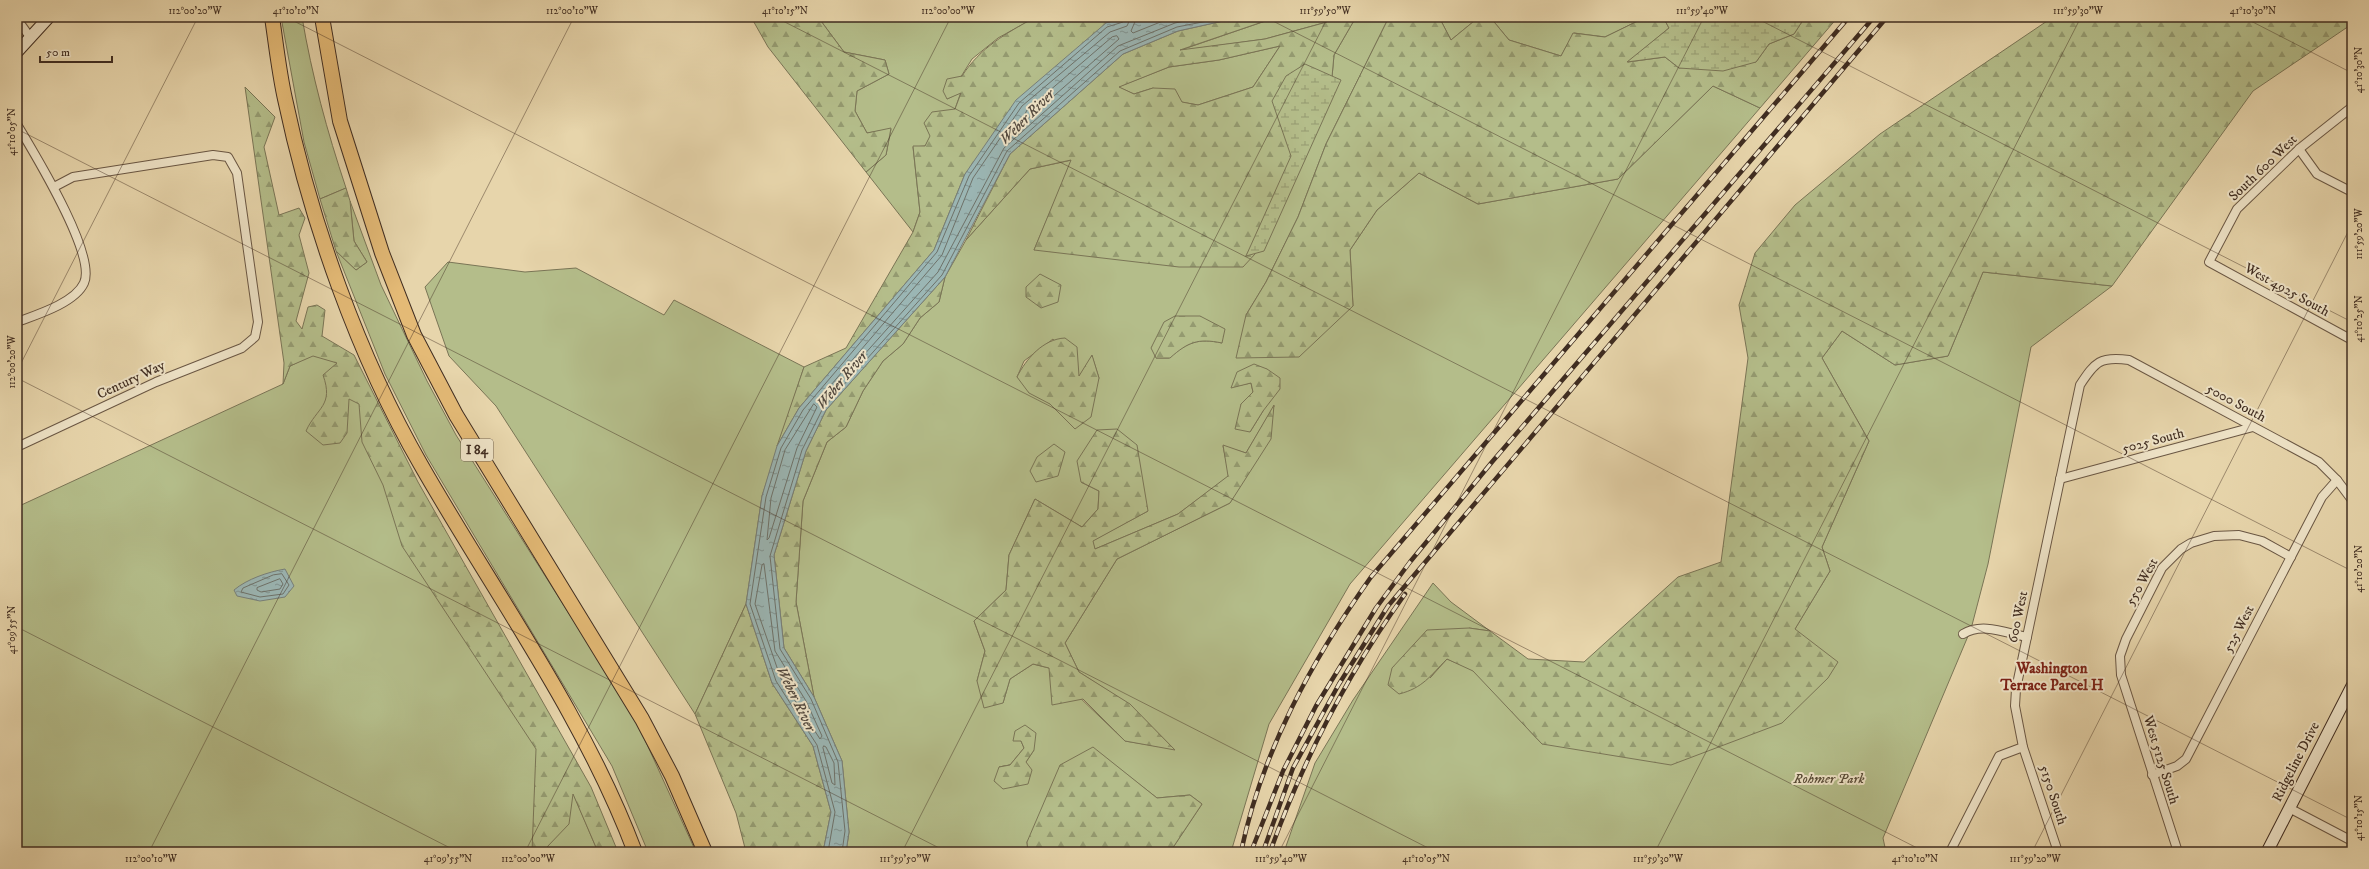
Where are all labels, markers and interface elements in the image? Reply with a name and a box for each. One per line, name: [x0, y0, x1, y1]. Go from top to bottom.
text: 112°00'20"W: [168, 5, 222, 17]
text: 41°10'10"N: [273, 5, 319, 17]
text: 112°00'10"W: [546, 5, 599, 17]
text: 41°10'15"N: [762, 5, 808, 17]
text: 112°00'00"W: [921, 5, 976, 17]
text: 111°59'50"W: [1299, 5, 1351, 17]
text: 111°59'40"W: [1676, 5, 1729, 17]
text: 111°59'30"W: [2053, 5, 2104, 17]
text: 41°10'30"N: [2230, 5, 2276, 17]
scale bar: [40, 38, 112, 64]
text: 50 m: [46, 45, 70, 60]
text: 41°10'30"N: [2353, 47, 2365, 93]
water label: Weber River: [995, 84, 1060, 149]
text: 41°10'05"N: [6, 108, 18, 156]
street label: South 600 West: [2225, 131, 2301, 205]
text: 111°59'20"W: [2353, 208, 2365, 260]
street label: West 4925 South: [2240, 259, 2333, 321]
text: 41°10'25"N: [2353, 295, 2365, 343]
text: 112°00'20"W: [6, 335, 18, 389]
water label: Weber River: [812, 346, 873, 413]
street label: Century Way: [94, 356, 168, 404]
street label: 5000 South: [2203, 380, 2270, 427]
street label: 5025 South: [2120, 424, 2187, 458]
road number: I 84: [461, 439, 493, 461]
text: 41°10'20"N: [2353, 545, 2365, 593]
street label: 550 West: [2122, 555, 2163, 609]
street label: 600 West: [2004, 589, 2032, 645]
street label: 525 West: [2219, 602, 2259, 656]
text: 41°09'55"N: [6, 606, 18, 654]
district label: Washington Terrace Parcel H: [1999, 659, 2104, 695]
water label: Weber River: [772, 663, 821, 736]
street label: West 5125 South: [2139, 713, 2183, 807]
street label: Ridgeline Drive: [2268, 719, 2324, 805]
street label: 5150 South: [2035, 763, 2071, 828]
park label: Rohmer Park: [1793, 770, 1865, 788]
text: 41°10'15"N: [2353, 795, 2365, 841]
text: 112°00'10"W: [125, 853, 178, 865]
text: 41°09'55"N: [424, 853, 472, 865]
text: 112°00'00"W: [501, 853, 556, 865]
text: 111°59'50"W: [879, 853, 931, 865]
text: 111°59'40"W: [1255, 853, 1308, 865]
text: 41°10'05"N: [1402, 853, 1450, 865]
text: 111°59'30"W: [1633, 853, 1684, 865]
text: 41°10'10"N: [1892, 853, 1938, 865]
text: 111°59'20"W: [2009, 853, 2061, 865]

